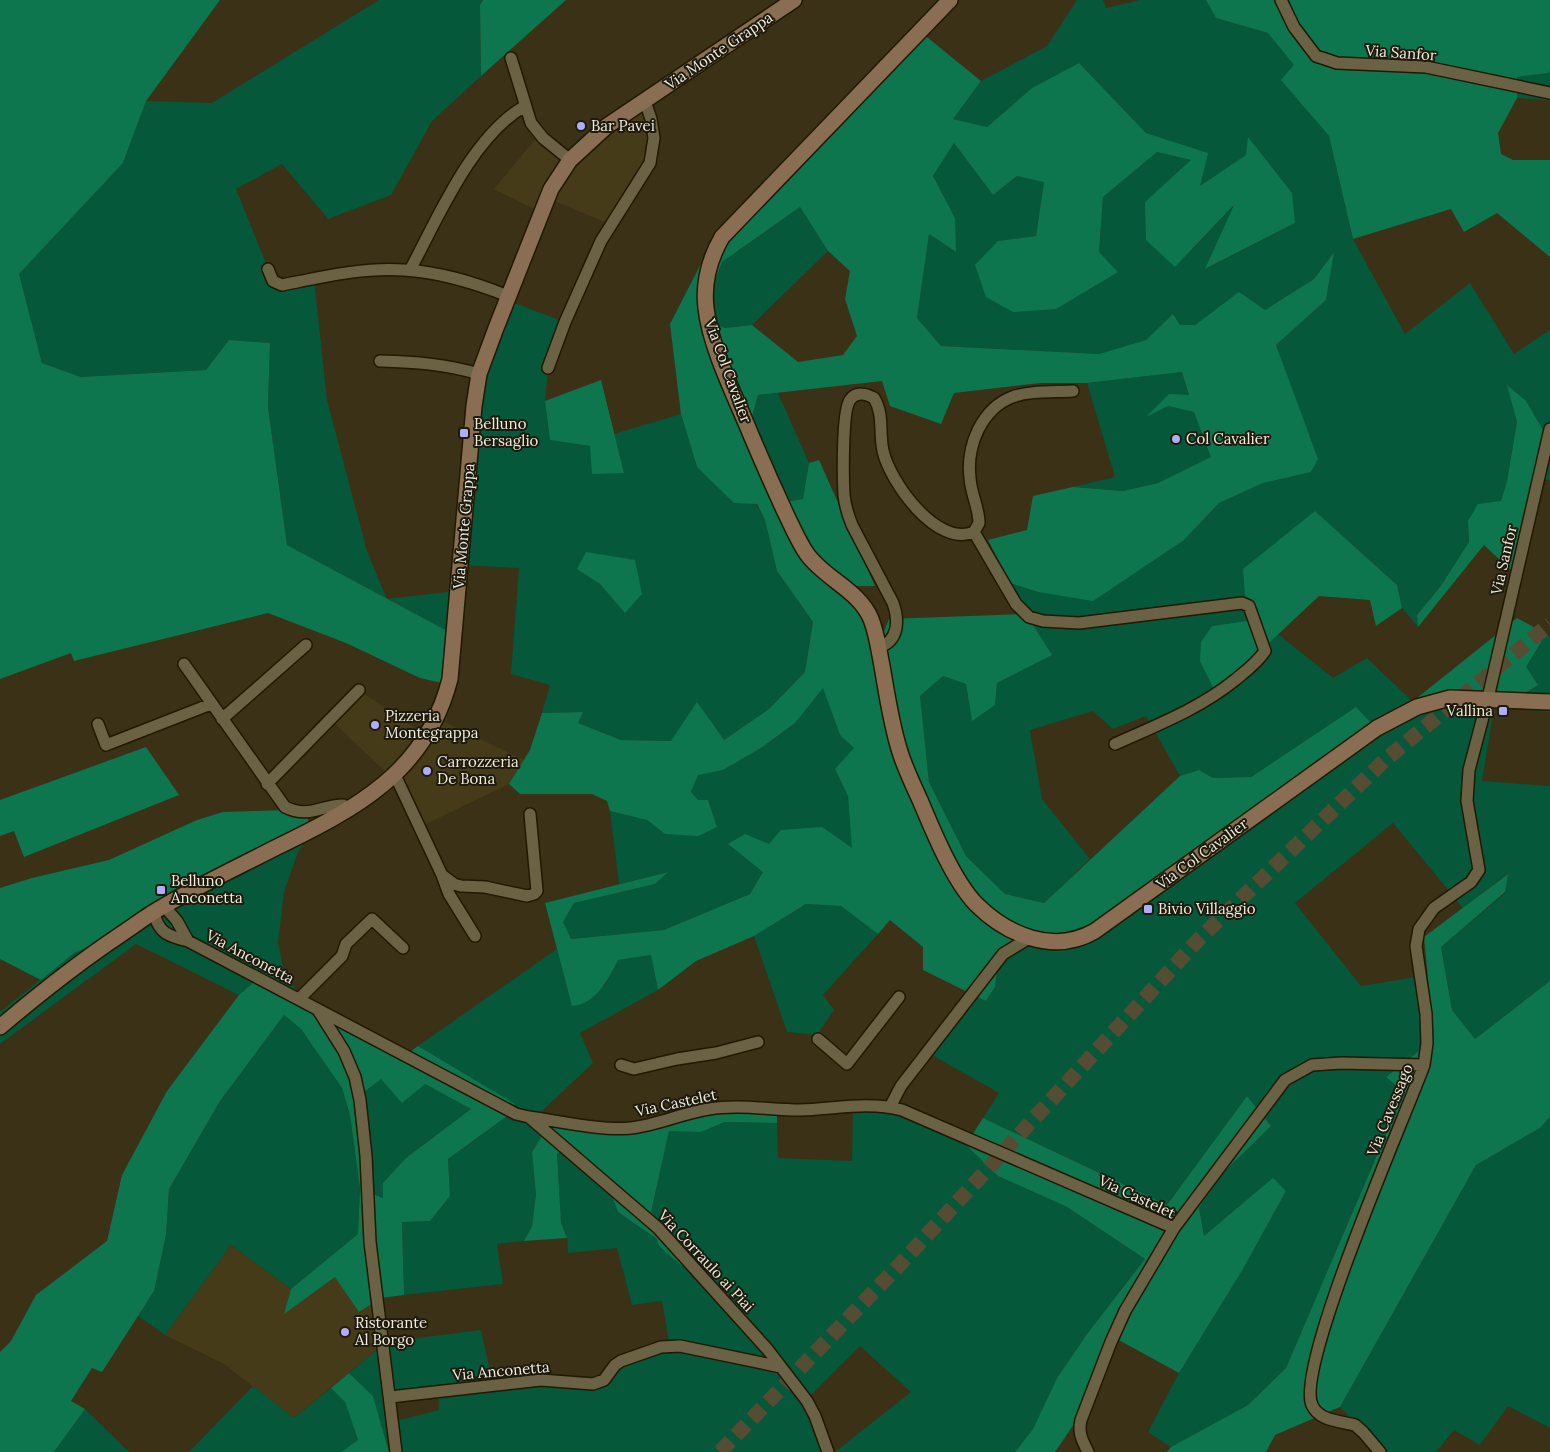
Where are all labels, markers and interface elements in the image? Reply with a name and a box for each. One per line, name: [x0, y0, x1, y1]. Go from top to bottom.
street label: Via Monte Grappa: [660, 7, 776, 94]
street label: Via Sanfor: [1364, 40, 1438, 64]
place label: Bar Pavei: [591, 116, 655, 135]
marker: Bar Pavei: [575, 120, 587, 132]
street label: Via Col Cavalier: [701, 315, 756, 426]
place label: Belluno Bersaglio: [474, 414, 539, 450]
marker: Belluno Bersaglio: [458, 427, 470, 439]
place label: Col Cavalier: [1186, 429, 1270, 448]
marker: Col Cavalier: [1170, 433, 1182, 445]
street label: Via Monte Grappa: [448, 462, 478, 591]
street label: Via Sanfor: [1486, 523, 1521, 598]
place label: Vallina: [1446, 701, 1493, 720]
marker: Vallina: [1497, 705, 1509, 717]
place label: Pizzeria Montegrappa: [385, 706, 479, 742]
marker: Pizzeria Montegrappa: [369, 719, 381, 731]
place label: Carrozzeria De Bona: [437, 752, 519, 788]
marker: Carrozzeria De Bona: [421, 765, 433, 777]
street label: Via Col Cavalier: [1151, 814, 1252, 894]
place label: Belluno Anconetta: [170, 871, 243, 907]
marker: Belluno Anconetta: [155, 884, 167, 896]
place label: Bivio Villaggio: [1158, 899, 1256, 918]
marker: Bivio Villaggio: [1142, 903, 1154, 915]
street label: Via Anconetta: [202, 925, 298, 988]
street label: Via Cavessago: [1362, 1061, 1417, 1160]
street label: Via Castelet: [633, 1085, 718, 1121]
street label: Via Castelet: [1095, 1170, 1179, 1223]
street label: Via Corraulo ai Piai: [654, 1205, 758, 1315]
place label: Ristorante Al Borgo: [354, 1313, 427, 1349]
marker: Ristorante Al Borgo: [339, 1326, 351, 1338]
street label: Via Anconetta: [451, 1357, 550, 1384]

